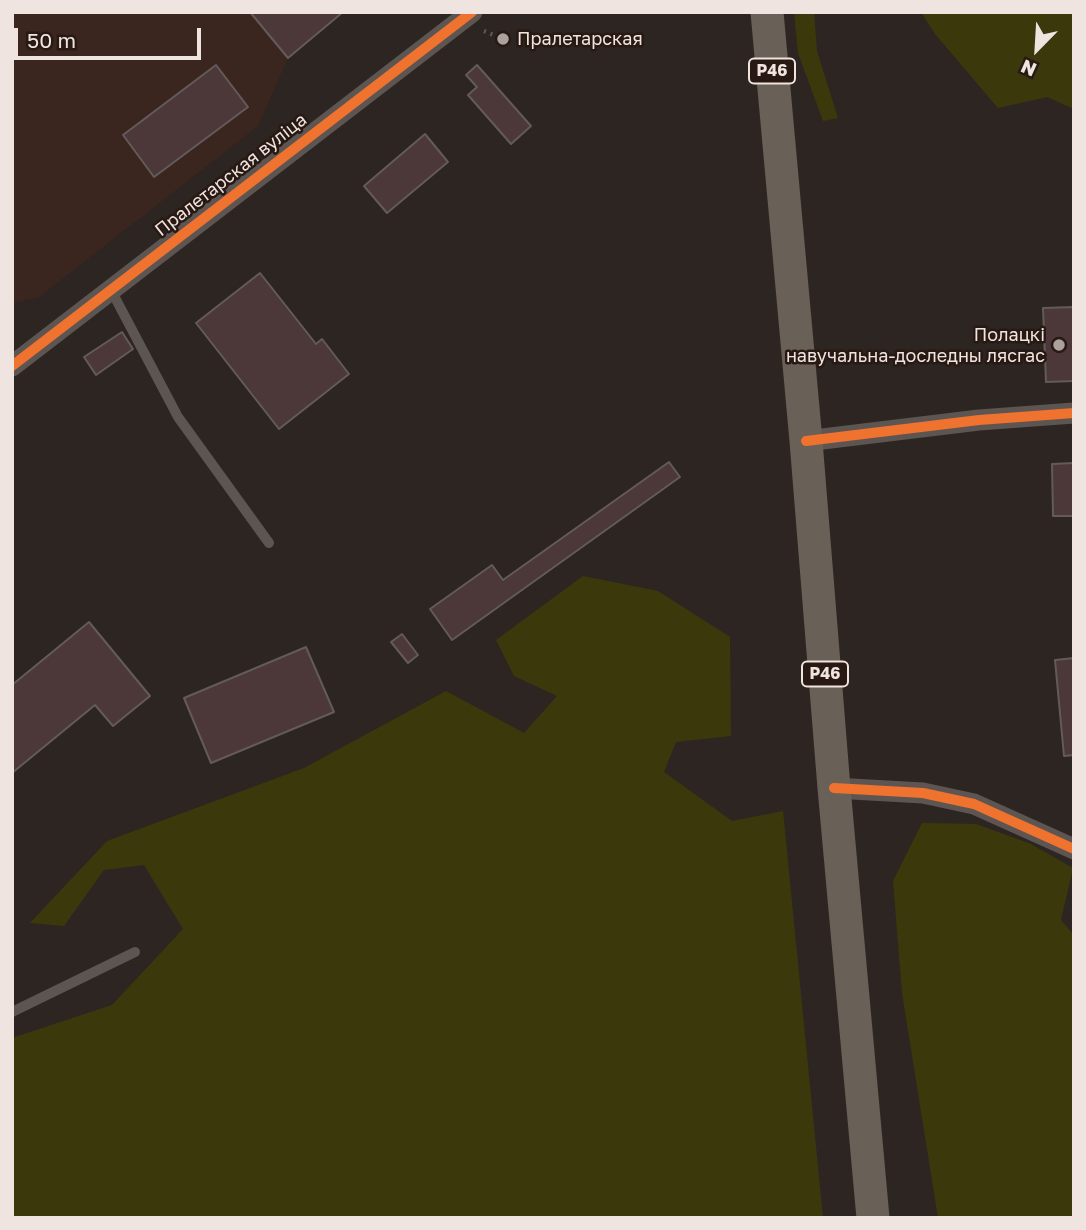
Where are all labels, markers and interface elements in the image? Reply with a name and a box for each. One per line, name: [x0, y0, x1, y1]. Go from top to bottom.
scale bar: [18, 14, 205, 58]
north arrow: [1002, 14, 1072, 84]
text: 50 m: [27, 27, 76, 53]
place label: Пралетарская: [517, 28, 643, 50]
marker: Пралетарская: [495, 31, 511, 47]
text: N: [1017, 55, 1040, 82]
road number: Р46: [749, 58, 795, 83]
street label: Пралетарская вуліца: [151, 109, 311, 241]
place label: Полацкі навучальна-доследны лясгас: [786, 324, 1045, 366]
marker: Полацкі навучальна-доследны лясгас: [1051, 337, 1067, 353]
road number: Р46: [802, 662, 848, 687]

